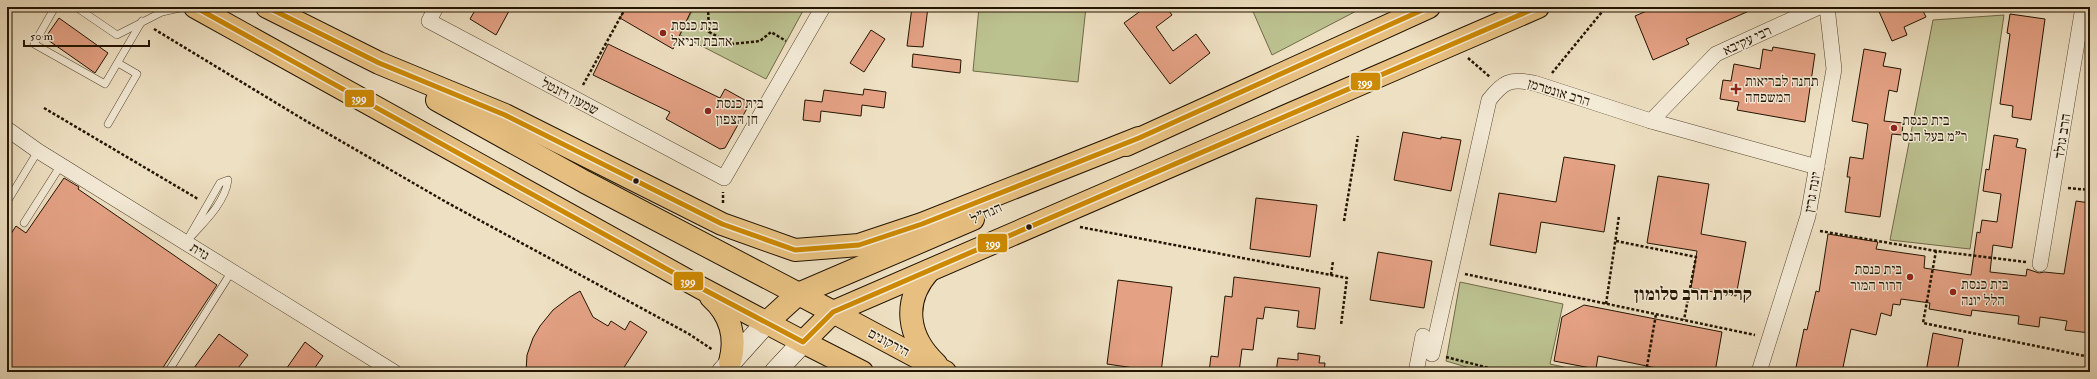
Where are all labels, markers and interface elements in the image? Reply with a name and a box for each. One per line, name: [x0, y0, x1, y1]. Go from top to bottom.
place label: בית כנסת אהבת דניאל: [671, 17, 733, 50]
scale bar: [24, 22, 149, 48]
street label: רבי עקיבא: [1720, 22, 1774, 59]
marker: בית כנסת אהבת דניאל: [658, 28, 668, 38]
text: 50 m: [30, 29, 54, 44]
line badge: 399: [1350, 72, 1381, 91]
place label: תחנה לבריאות המשפחה: [1745, 73, 1819, 106]
street label: שמעון ויזנטל: [538, 74, 602, 119]
street label: הרב אונטרמן: [1526, 75, 1592, 110]
text: 399: [1357, 76, 1373, 89]
marker: תחנה לבריאות המשפחה: [1730, 83, 1742, 95]
line badge: 399: [344, 89, 375, 108]
text: 399: [351, 92, 367, 105]
place label: בית כנסת חן הצפון: [716, 95, 764, 128]
marker: בית כנסת חן הצפון: [703, 106, 713, 116]
place label: בית כנסת ר"מ בעל הנס: [1902, 112, 1967, 145]
street label: הרב גולד: [2051, 112, 2074, 160]
marker: בית כנסת ר"מ בעל הנס: [1889, 123, 1899, 133]
street label: יונה גרין: [1801, 170, 1824, 214]
unlabelled marker: [631, 176, 641, 186]
street label: הנח"ל: [968, 199, 1005, 228]
unlabelled marker: [1024, 222, 1034, 232]
line badge: 399: [977, 233, 1008, 253]
text: 399: [985, 237, 1001, 250]
street label: גזית: [187, 239, 213, 264]
place label: בית כנסת דרור המור: [1850, 261, 1902, 294]
line badge: 399: [673, 271, 704, 291]
marker: בית כנסת דרור המור: [1905, 272, 1915, 282]
text: 399: [680, 275, 696, 288]
place label: בית כנסת הלל יונה: [1961, 276, 2009, 309]
district label: קריית הרב סלומון: [1634, 283, 1752, 306]
marker: בית כנסת הלל יונה: [1948, 287, 1958, 297]
street label: הירקונים: [865, 324, 912, 360]

